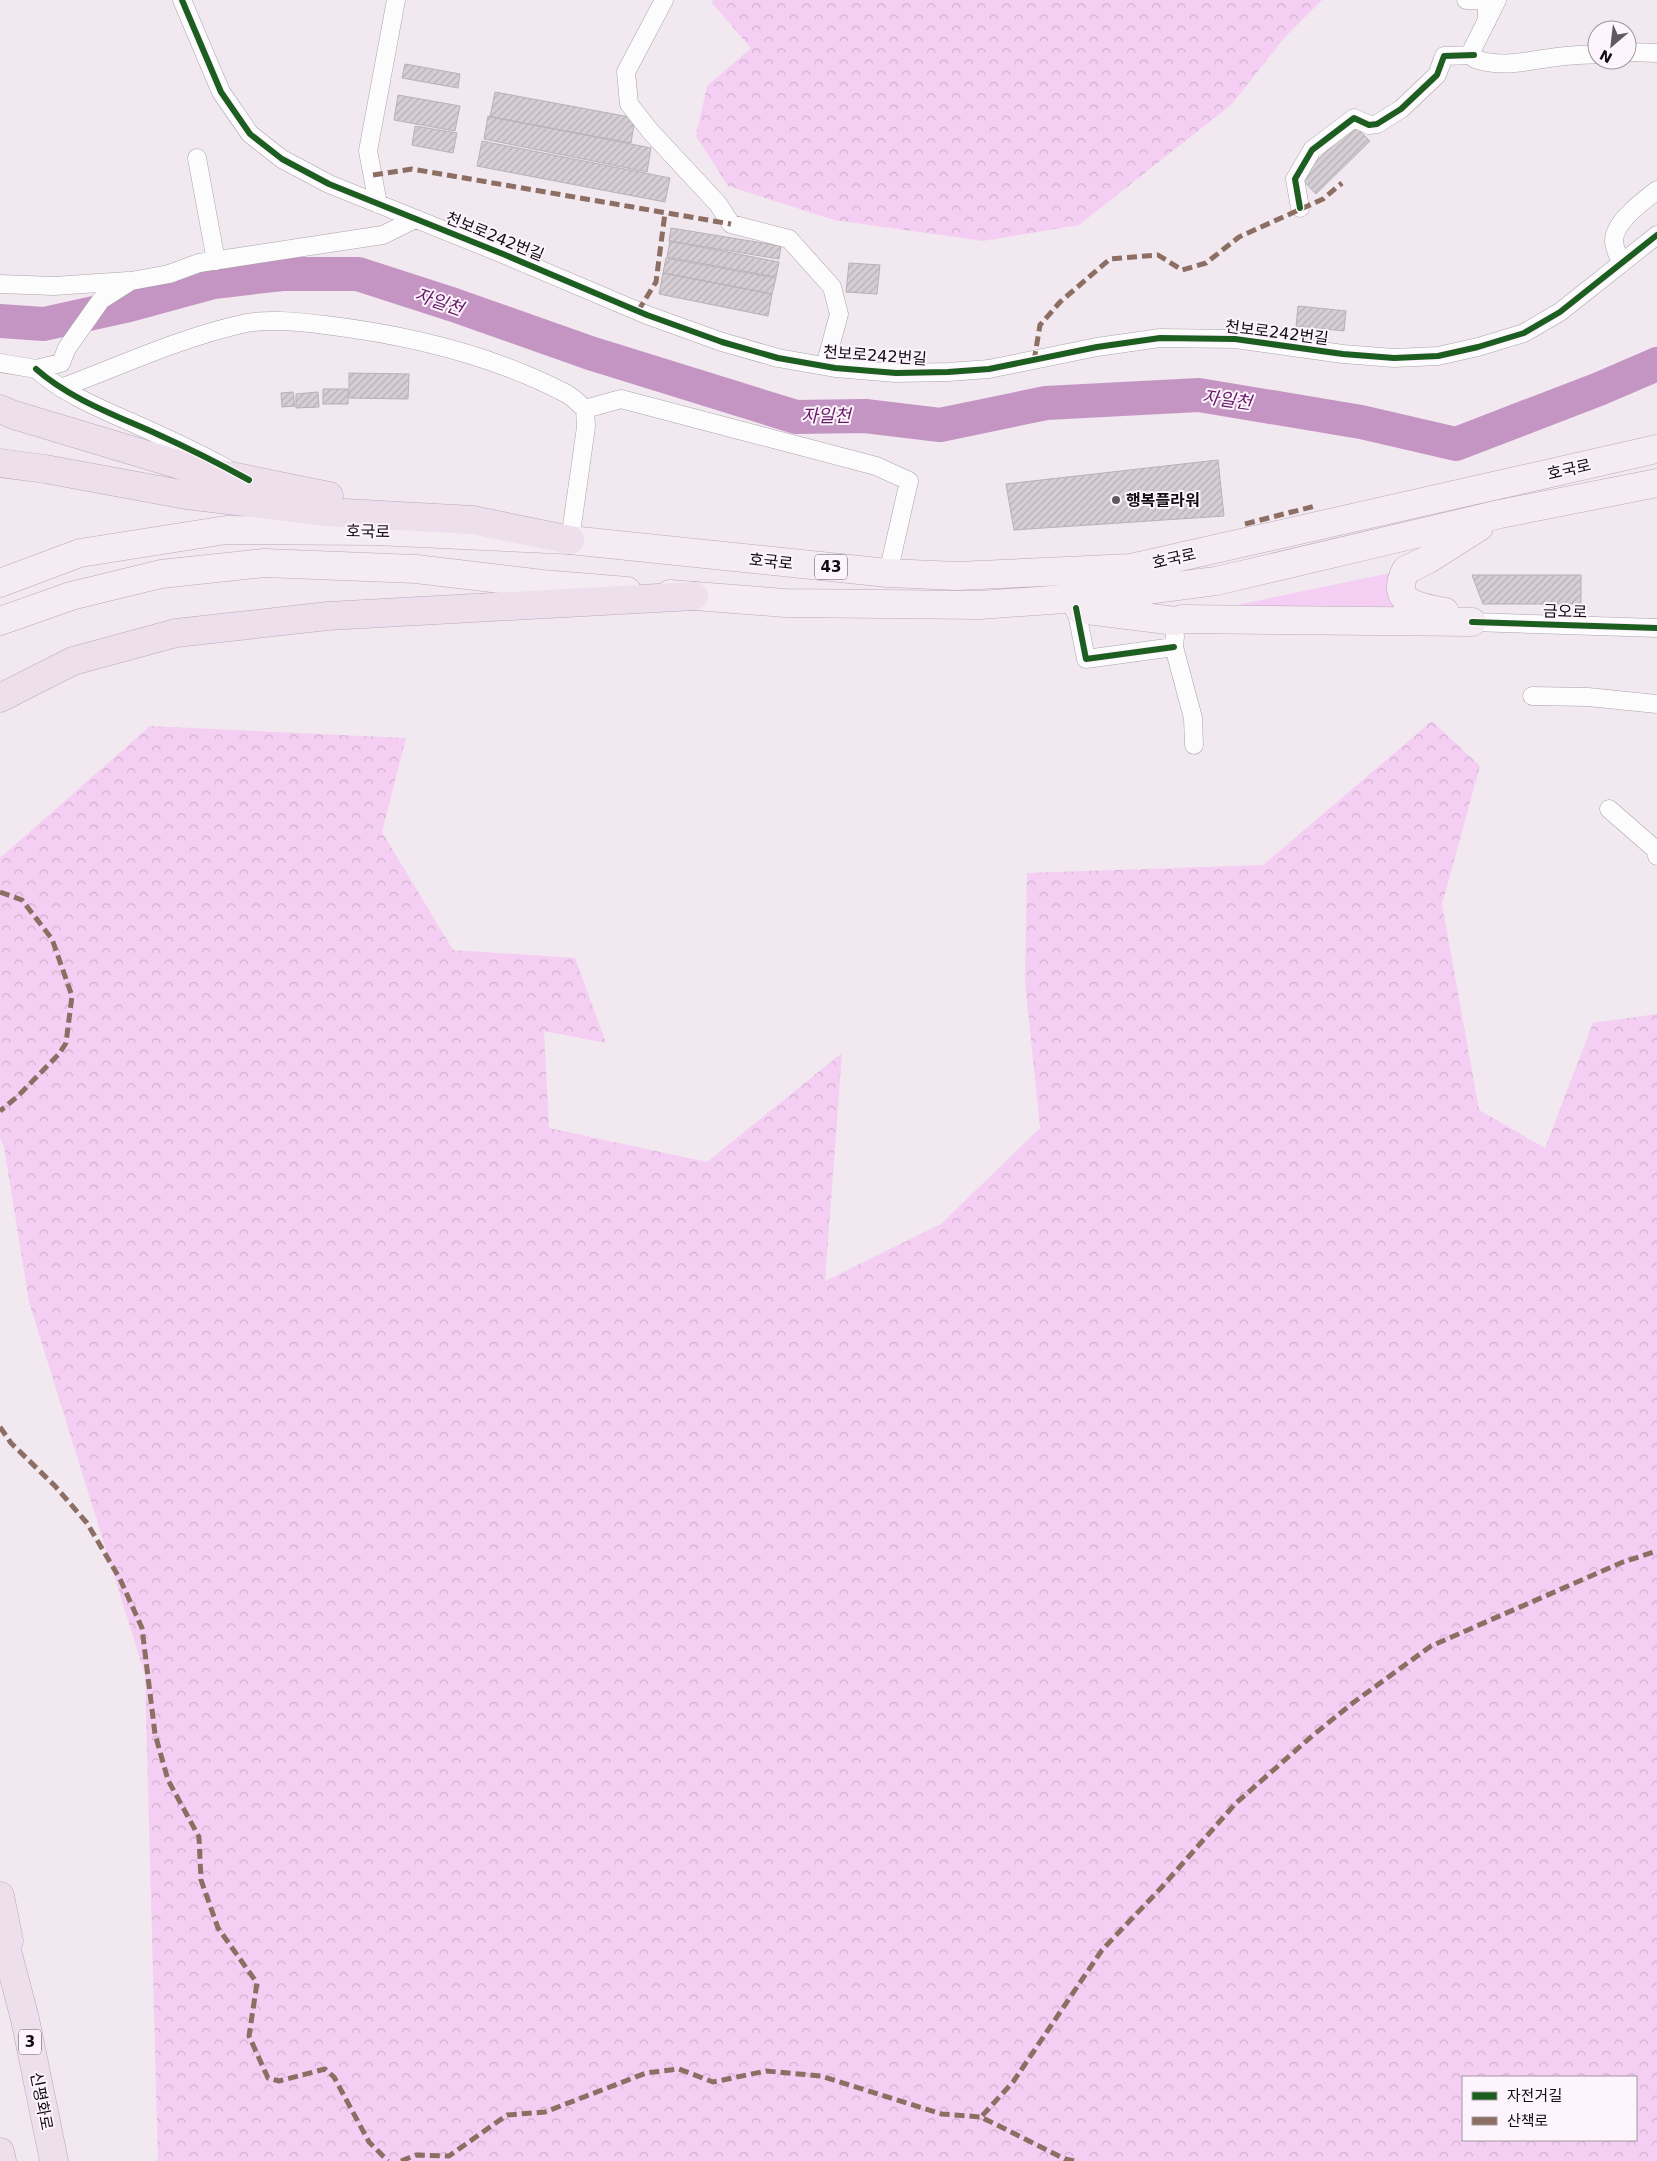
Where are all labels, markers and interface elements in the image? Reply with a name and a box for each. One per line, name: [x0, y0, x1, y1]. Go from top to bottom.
north arrow: [1587, 20, 1637, 70]
text: N: [1597, 47, 1615, 66]
street label: 천보로242번길: [443, 208, 547, 265]
water label: 자일천: [412, 284, 468, 320]
street label: 천보로242번길: [1224, 317, 1330, 348]
street label: 천보로242번길: [822, 342, 928, 369]
water label: 자일천: [1201, 386, 1256, 414]
water label: 자일천: [801, 405, 853, 426]
street label: 호국로: [1545, 455, 1593, 484]
place label: 행복플라워: [1126, 491, 1200, 510]
marker: 행복플라워: [1110, 494, 1122, 506]
street label: 호국로: [346, 522, 391, 541]
street label: 호국로: [1150, 544, 1198, 573]
street label: 호국로: [748, 550, 794, 573]
road number: 43: [815, 554, 847, 580]
street label: 금오로: [1543, 601, 1588, 622]
road number: 3: [19, 2030, 41, 2054]
street label: 신평화로: [27, 2070, 57, 2132]
legend: [1462, 2076, 1637, 2141]
text: 자전거길: [1507, 2087, 1562, 2105]
text: 산책로: [1507, 2112, 1548, 2130]

